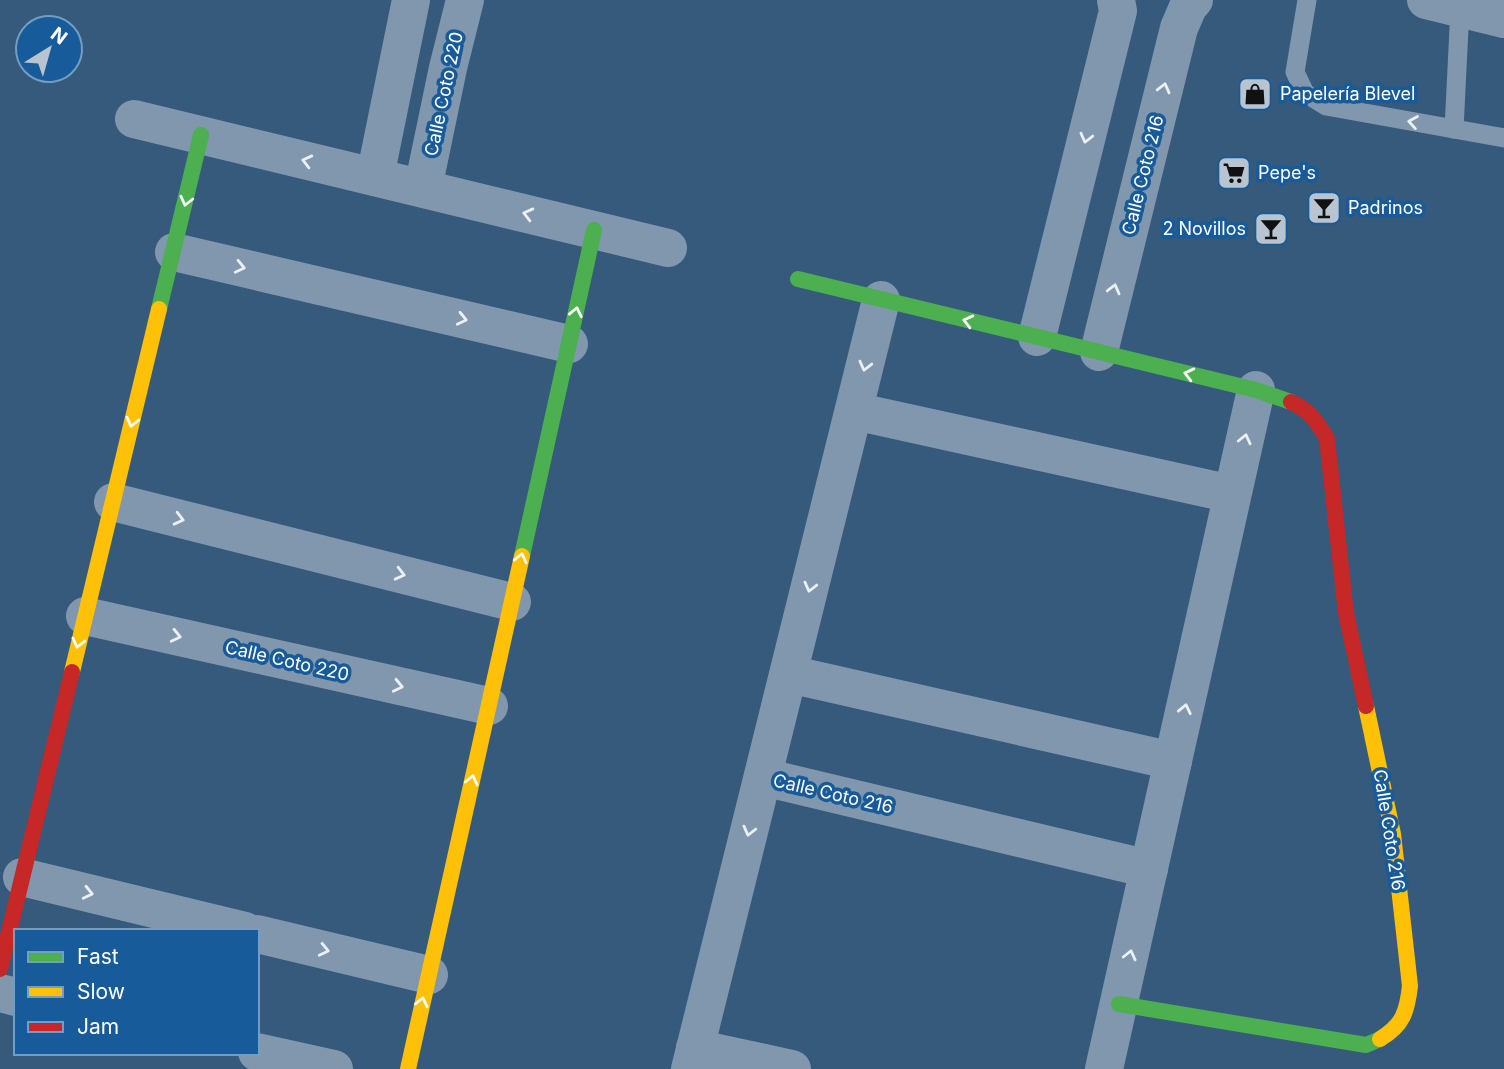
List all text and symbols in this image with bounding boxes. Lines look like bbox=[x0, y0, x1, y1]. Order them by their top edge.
north arrow bbox=[14, 14, 84, 84]
text: N bbox=[46, 22, 72, 49]
street label: Calle Coto 220 bbox=[420, 30, 467, 158]
shop icon: Papelería Blevel bbox=[1236, 75, 1274, 113]
one-way arrow bbox=[1156, 82, 1170, 94]
place label: Papelería Blevel bbox=[1280, 83, 1415, 104]
street label: Calle Coto 216 bbox=[1118, 113, 1168, 237]
one-way arrow bbox=[1407, 115, 1419, 130]
one-way arrow bbox=[1080, 132, 1094, 144]
one-way arrow bbox=[301, 154, 313, 169]
supermarket icon: Pepe's bbox=[1215, 154, 1253, 192]
place label: Pepe's bbox=[1258, 162, 1316, 183]
bar icon: Padrinos bbox=[1305, 189, 1343, 227]
one-way arrow bbox=[179, 195, 194, 207]
place label: Padrinos bbox=[1348, 197, 1423, 218]
one-way arrow bbox=[522, 208, 534, 222]
bar icon: 2 Novillos bbox=[1252, 210, 1290, 248]
place label: 2 Novillos bbox=[1162, 218, 1246, 239]
one-way arrow bbox=[234, 259, 246, 273]
one-way arrow bbox=[1106, 283, 1121, 295]
one-way arrow bbox=[568, 306, 582, 318]
one-way arrow bbox=[456, 311, 468, 325]
one-way arrow bbox=[962, 315, 974, 329]
one-way arrow bbox=[859, 360, 873, 372]
one-way arrow bbox=[1183, 368, 1195, 382]
one-way arrow bbox=[126, 416, 141, 428]
one-way arrow bbox=[1236, 433, 1251, 445]
one-way arrow bbox=[173, 511, 185, 525]
one-way arrow bbox=[513, 552, 528, 564]
one-way arrow bbox=[394, 566, 406, 580]
one-way arrow bbox=[804, 581, 818, 593]
one-way arrow bbox=[170, 628, 182, 642]
street label: Calle Coto 220 bbox=[223, 636, 351, 685]
one-way arrow bbox=[72, 637, 87, 649]
one-way arrow bbox=[392, 677, 404, 692]
one-way arrow bbox=[1177, 703, 1191, 715]
street label: Calle Coto 216 bbox=[1370, 768, 1409, 892]
street label: Calle Coto 216 bbox=[771, 770, 895, 818]
one-way arrow bbox=[464, 774, 478, 786]
one-way arrow bbox=[743, 825, 757, 837]
one-way arrow bbox=[82, 885, 94, 899]
legend bbox=[14, 929, 259, 1055]
one-way arrow bbox=[318, 942, 330, 956]
text: Fast bbox=[77, 944, 119, 969]
one-way arrow bbox=[1122, 949, 1136, 961]
text: Slow bbox=[77, 979, 125, 1004]
one-way arrow bbox=[414, 996, 429, 1008]
text: Jam bbox=[77, 1014, 119, 1039]

